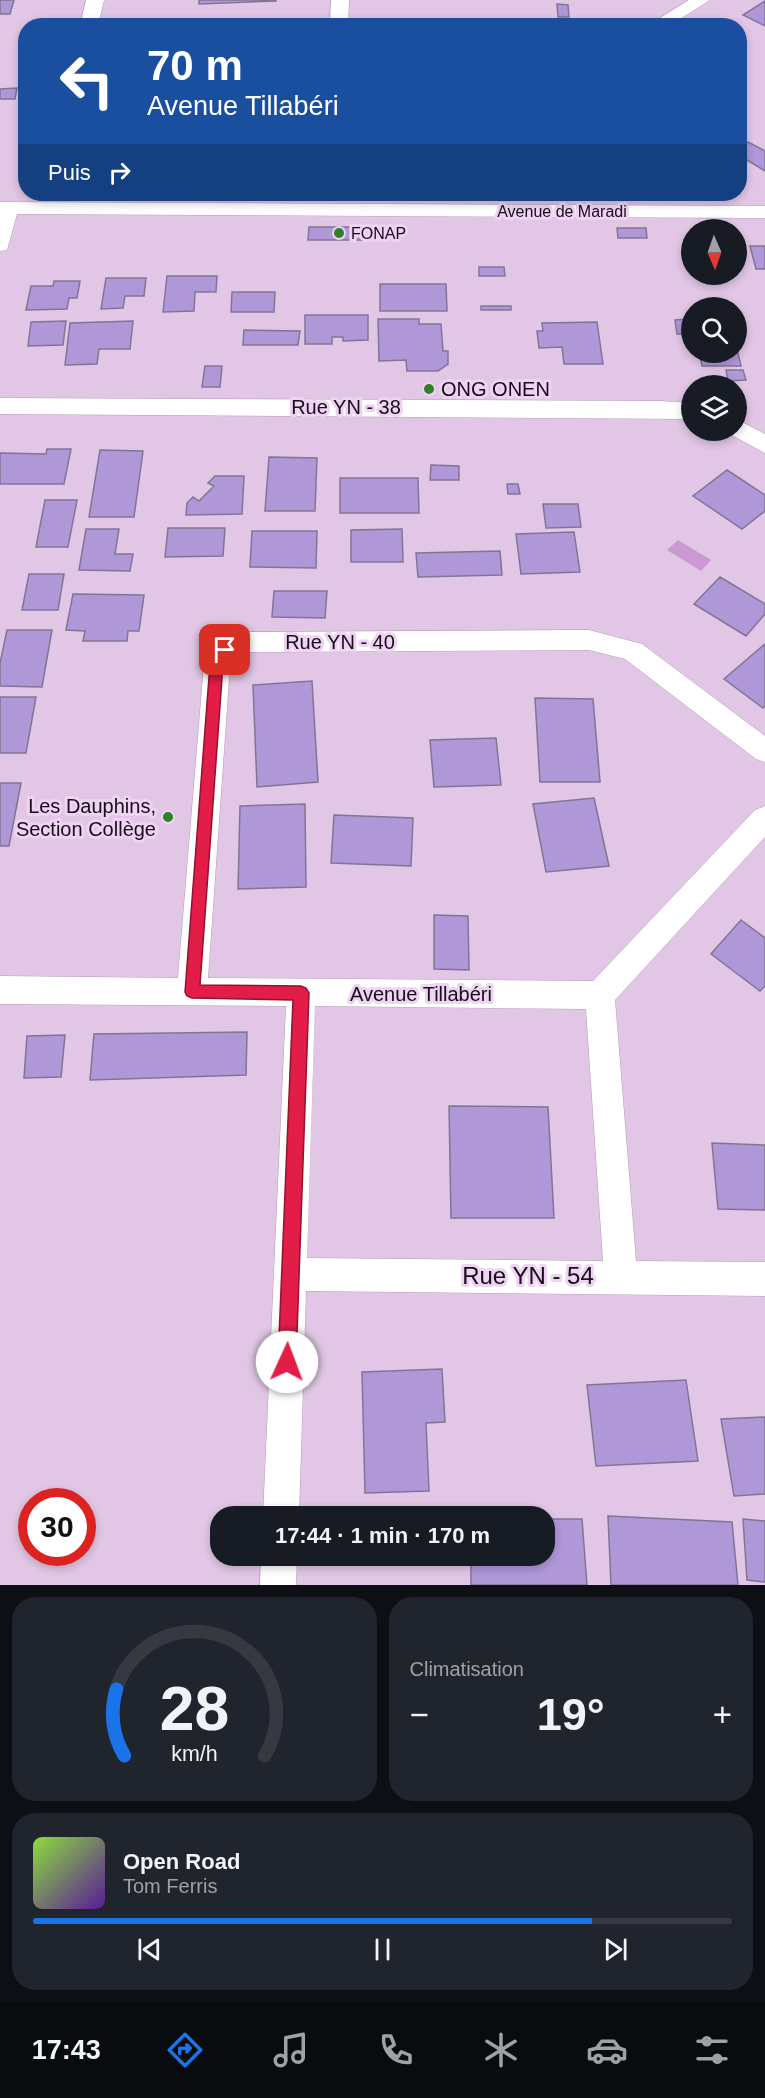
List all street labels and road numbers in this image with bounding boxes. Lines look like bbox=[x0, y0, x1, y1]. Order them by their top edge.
street label: Avenue de Maradi bbox=[497, 203, 627, 220]
street label: Rue YN - 38 bbox=[291, 396, 401, 418]
street label: Rue YN - 40 bbox=[285, 631, 395, 653]
street label: Avenue Tillabéri bbox=[350, 983, 492, 1005]
street label: Rue YN - 54 bbox=[462, 1262, 594, 1289]

